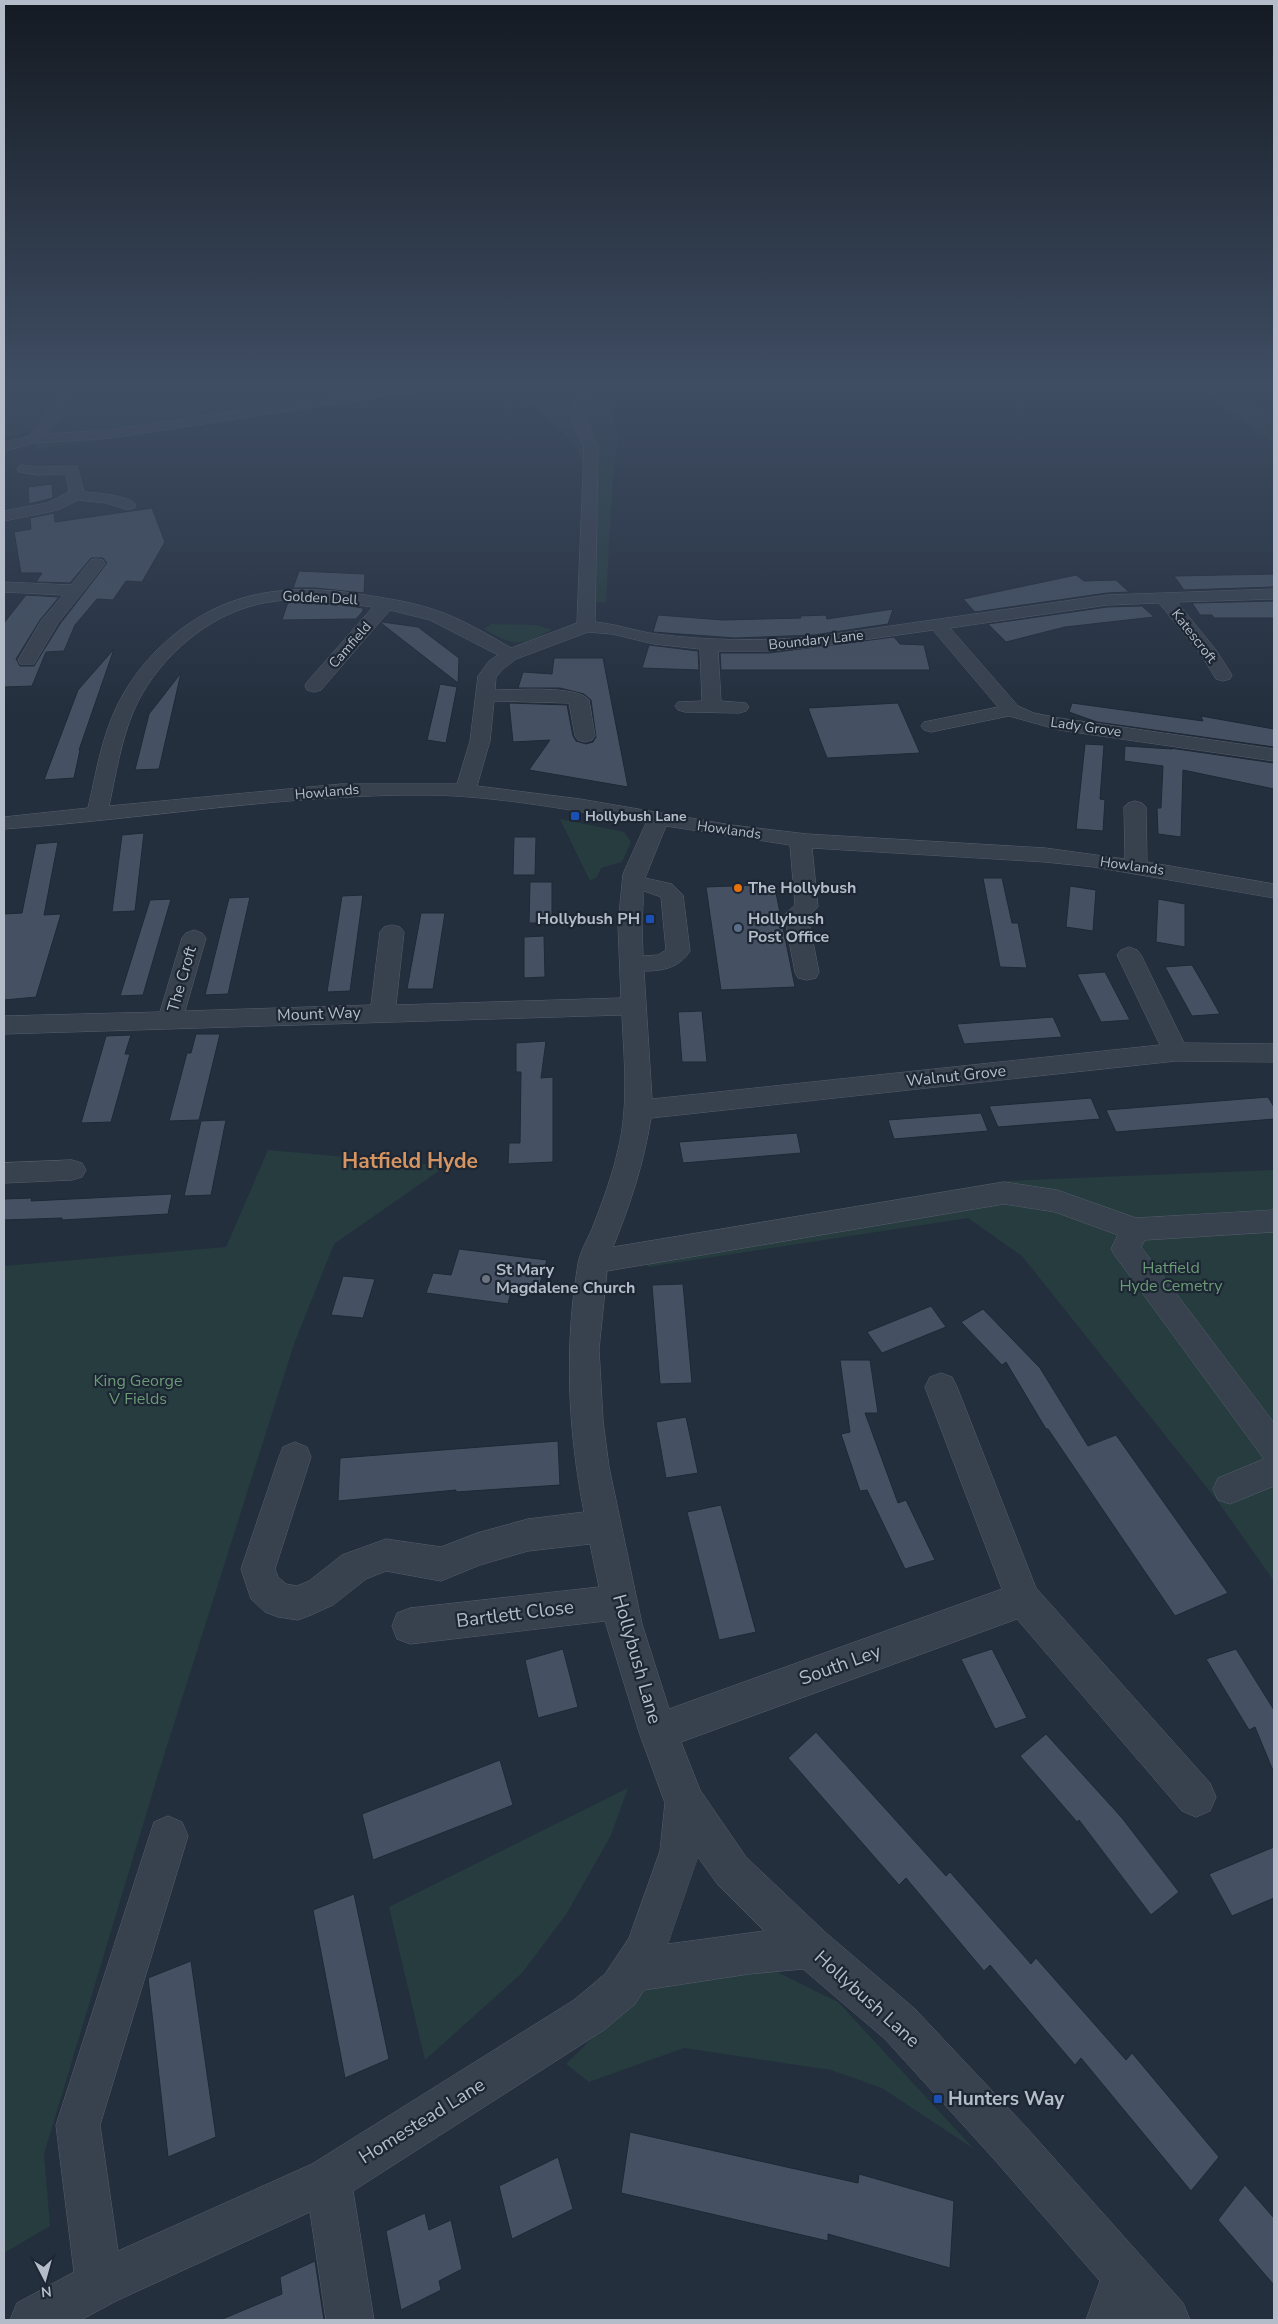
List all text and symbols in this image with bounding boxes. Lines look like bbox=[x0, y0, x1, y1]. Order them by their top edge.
street label: Golden Dell bbox=[282, 587, 359, 610]
street label: Katescroft bbox=[1167, 605, 1221, 667]
street label: Camfield bbox=[324, 618, 376, 672]
street label: Boundary Lane bbox=[768, 626, 864, 654]
street label: Lady Grove bbox=[1049, 713, 1123, 741]
street label: Howlands bbox=[294, 780, 360, 804]
place label: Hollybush Lane bbox=[585, 807, 687, 826]
marker: Hollybush Lane bbox=[569, 810, 581, 822]
street label: Howlands bbox=[696, 816, 763, 844]
street label: Howlands bbox=[1099, 852, 1166, 880]
place label: The Hollybush bbox=[748, 877, 856, 899]
marker: The Hollybush bbox=[732, 882, 744, 894]
place label: Hollybush PH bbox=[537, 908, 640, 930]
place label: Hollybush Post Office bbox=[748, 908, 830, 948]
marker: Hollybush PH bbox=[644, 913, 656, 925]
marker: Hollybush Post Office bbox=[732, 922, 744, 934]
street label: The Croft bbox=[162, 943, 202, 1014]
street label: Mount Way bbox=[277, 1002, 362, 1026]
street label: Walnut Grove bbox=[905, 1060, 1007, 1092]
district label: Hatfield Hyde bbox=[342, 1147, 478, 1175]
park label: Hatfield Hyde Cemetry bbox=[1119, 1257, 1223, 1297]
place label: St Mary Magdalene Church bbox=[496, 1259, 635, 1299]
marker: St Mary Magdalene Church bbox=[480, 1273, 492, 1285]
park label: King George V Fields bbox=[94, 1370, 182, 1410]
street label: Hollybush Lane bbox=[606, 1591, 668, 1727]
street label: Bartlett Close bbox=[455, 1594, 575, 1634]
street label: South Ley bbox=[796, 1638, 885, 1692]
street label: Hollybush Lane bbox=[809, 1945, 925, 2053]
street label: Homestead Lane bbox=[354, 2072, 490, 2170]
place label: Hunters Way bbox=[948, 2086, 1065, 2112]
marker: Hunters Way bbox=[932, 2093, 944, 2105]
north arrow bbox=[20, 2254, 70, 2304]
text: N bbox=[40, 2281, 53, 2301]

